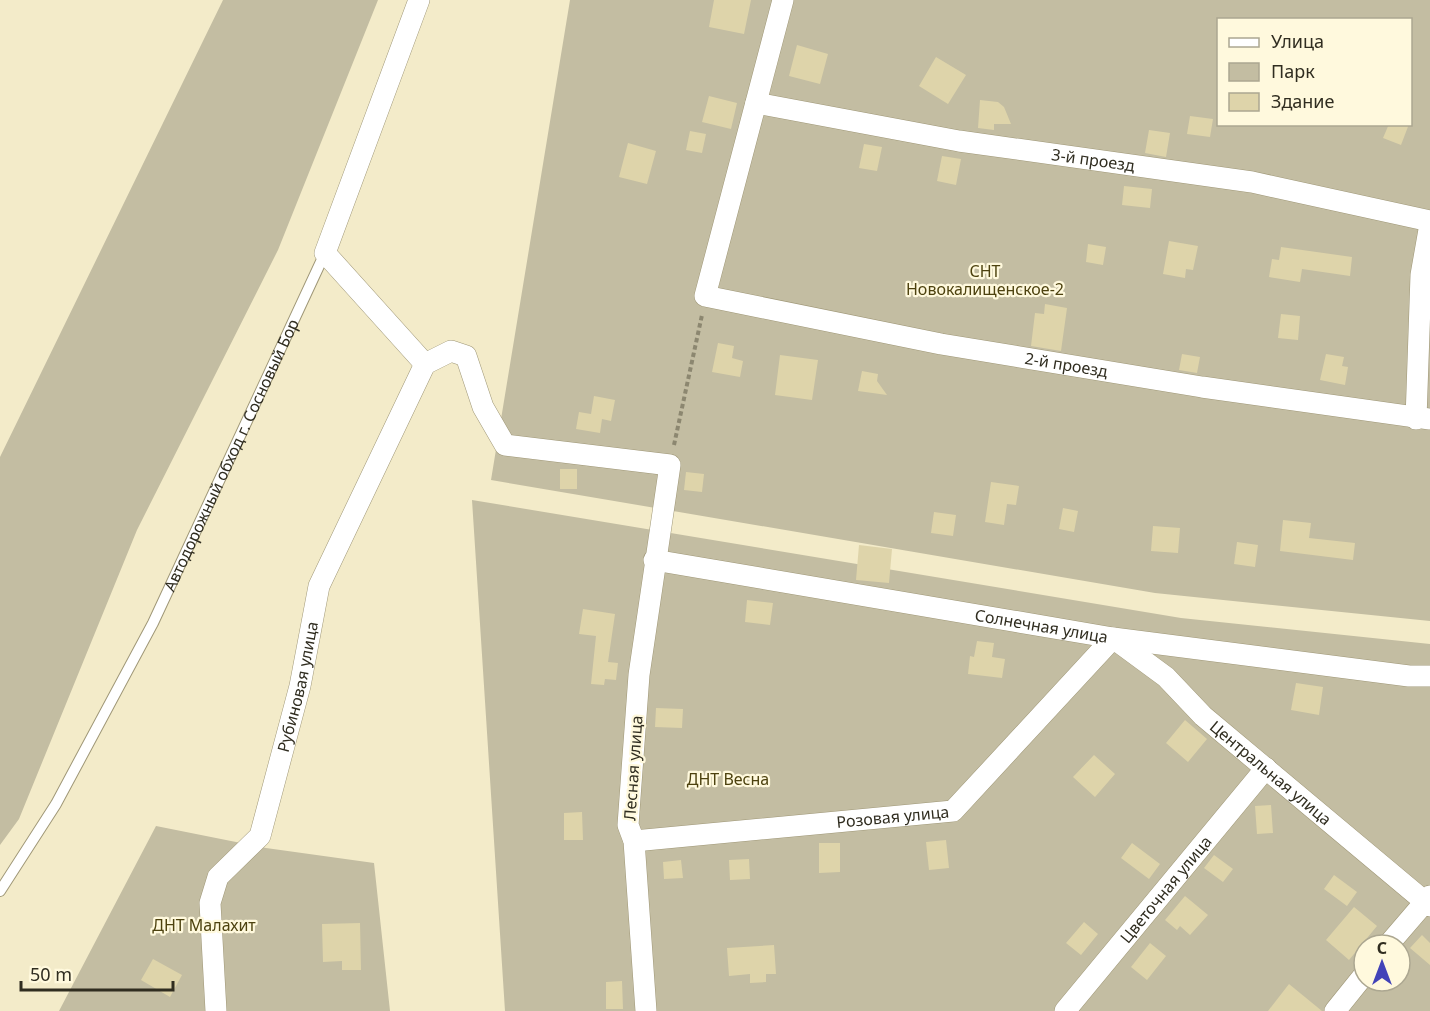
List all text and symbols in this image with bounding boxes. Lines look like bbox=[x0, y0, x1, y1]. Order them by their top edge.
legend bbox=[1217, 18, 1412, 126]
text: Улица bbox=[1271, 29, 1324, 53]
text: Парк bbox=[1271, 59, 1315, 83]
text: Здание bbox=[1271, 89, 1335, 113]
street label: 3-й проезд bbox=[1050, 143, 1136, 177]
park label: СНТ Новокалищенское-2 bbox=[906, 260, 1064, 300]
street label: Автодорожный обход г. Сосновый Бор bbox=[158, 315, 304, 595]
street label: 2-й проезд bbox=[1023, 347, 1110, 382]
street label: Солнечная улица bbox=[973, 604, 1110, 648]
street label: Рубиновая улица bbox=[272, 620, 323, 755]
street label: Лесная улица bbox=[618, 715, 648, 821]
street label: Центральная улица bbox=[1205, 715, 1336, 830]
park label: ДНТ Весна bbox=[687, 768, 769, 790]
street label: Розовая улица bbox=[836, 800, 950, 833]
street label: Цветочная улица bbox=[1115, 831, 1217, 948]
park label: ДНТ Малахит bbox=[152, 914, 256, 936]
north arrow bbox=[1352, 933, 1412, 993]
text: С bbox=[1377, 937, 1387, 959]
scale bar bbox=[21, 954, 172, 992]
text: 50 m bbox=[30, 962, 72, 986]

